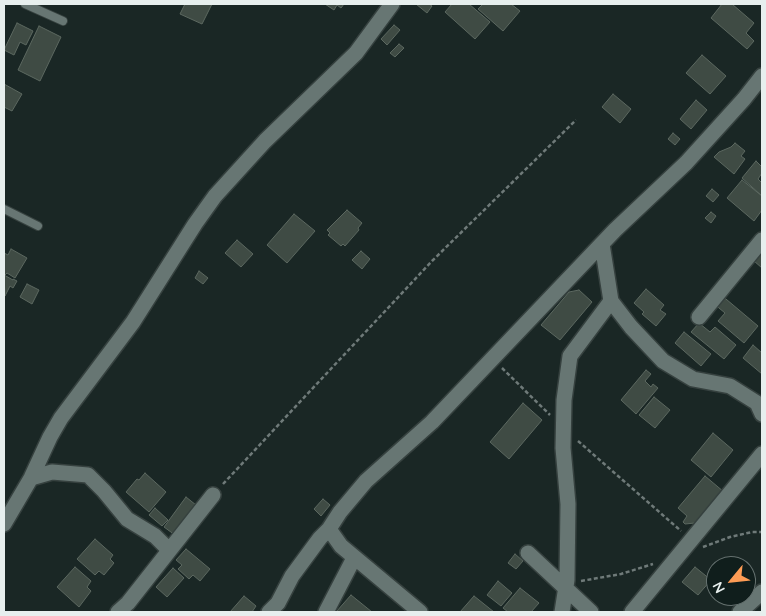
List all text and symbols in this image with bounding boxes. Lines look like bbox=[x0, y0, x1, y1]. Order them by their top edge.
north arrow bbox=[706, 556, 756, 606]
text: N bbox=[708, 579, 729, 596]

